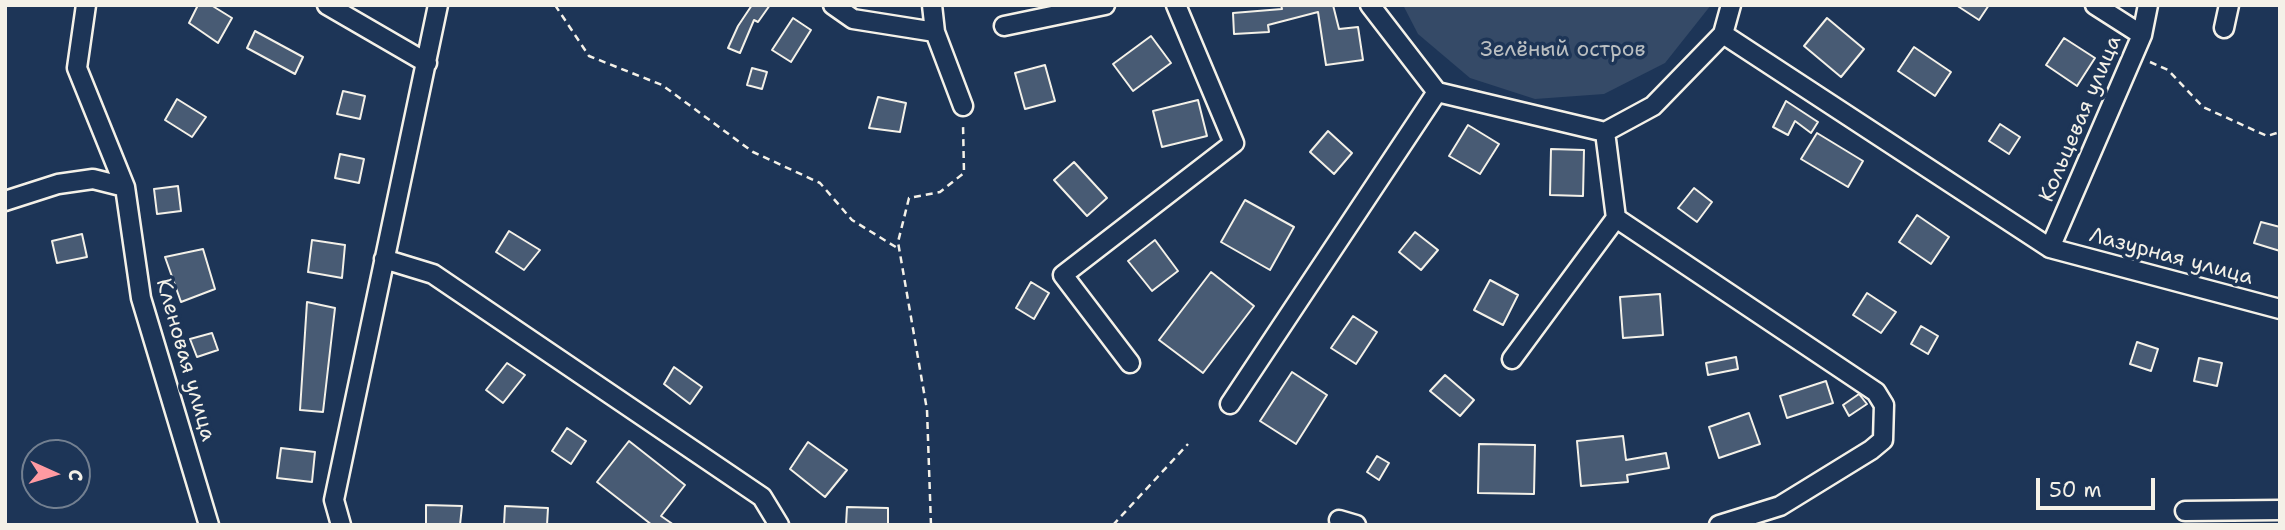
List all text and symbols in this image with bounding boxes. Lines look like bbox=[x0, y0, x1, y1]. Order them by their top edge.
street label: Кольцевая улица bbox=[2035, 32, 2127, 206]
park label: Зелёный остров bbox=[1480, 38, 1646, 64]
street label: Лазурная улица bbox=[2086, 223, 2256, 291]
street label: Кленовая улица bbox=[150, 276, 220, 444]
north arrow bbox=[21, 439, 91, 509]
scale bar bbox=[2040, 463, 2159, 507]
text: С bbox=[63, 469, 88, 482]
text: 50 m bbox=[2049, 476, 2102, 504]

